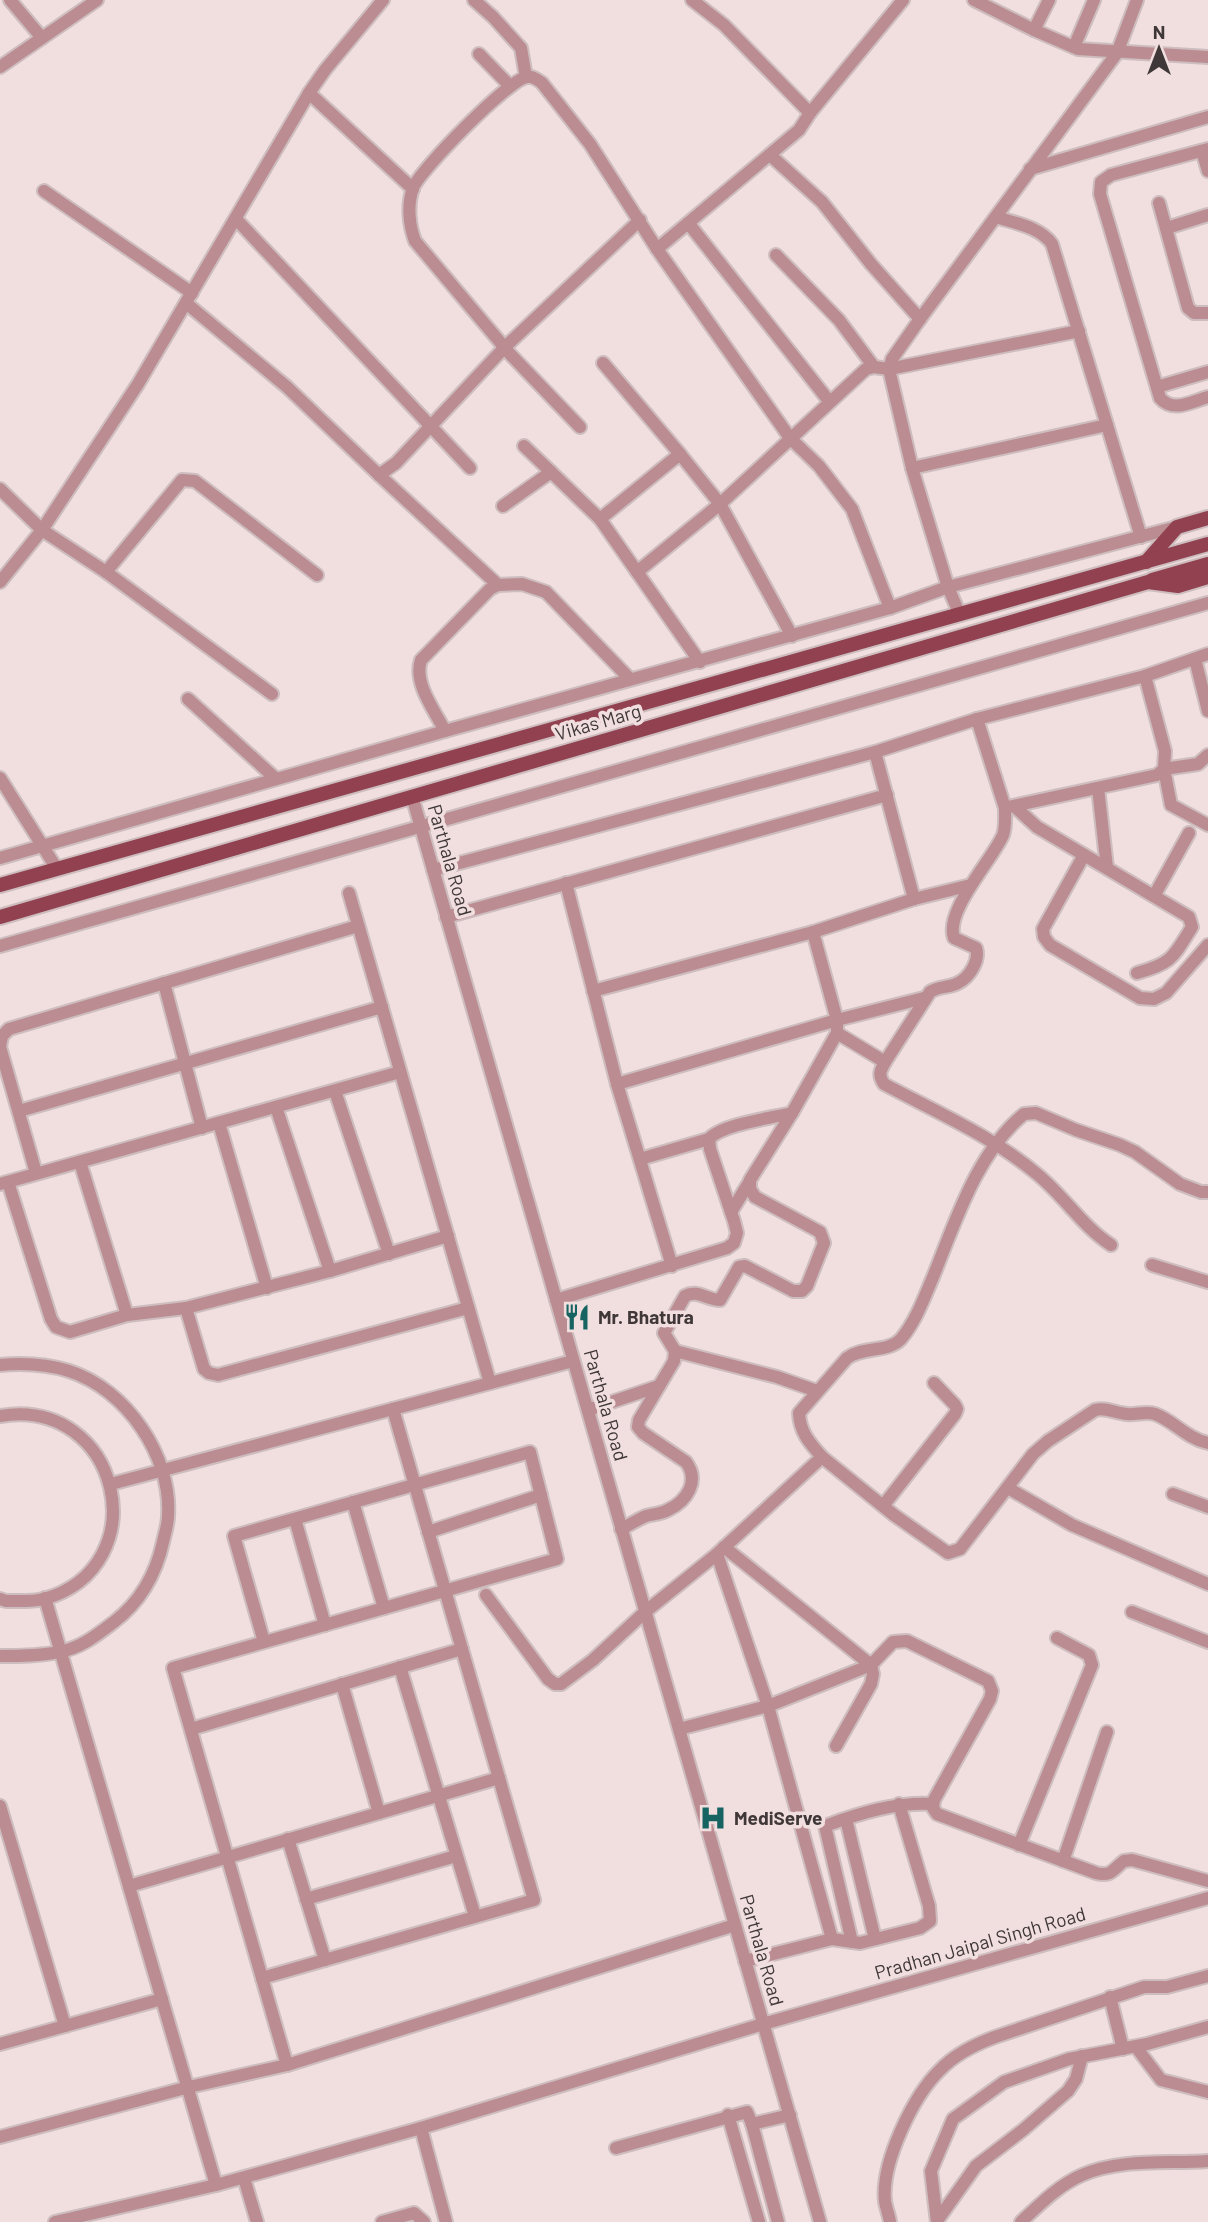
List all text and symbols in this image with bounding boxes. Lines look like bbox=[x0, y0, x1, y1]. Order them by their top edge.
north arrow bbox=[1124, 14, 1194, 84]
text: N bbox=[1153, 20, 1165, 43]
street label: Vikas Marg bbox=[552, 698, 643, 745]
street label: Parthala Road bbox=[424, 801, 477, 918]
restaurant icon: Mr. Bhatura bbox=[562, 1302, 592, 1332]
place label: Mr. Bhatura bbox=[598, 1305, 694, 1328]
street label: Parthala Road bbox=[580, 1346, 633, 1463]
hospital icon: MediServe bbox=[698, 1803, 728, 1833]
place label: MediServe bbox=[734, 1806, 822, 1829]
street label: Parthala Road bbox=[736, 1891, 789, 2008]
street label: Pradhan Jaipal Singh Road bbox=[872, 1901, 1088, 1984]

